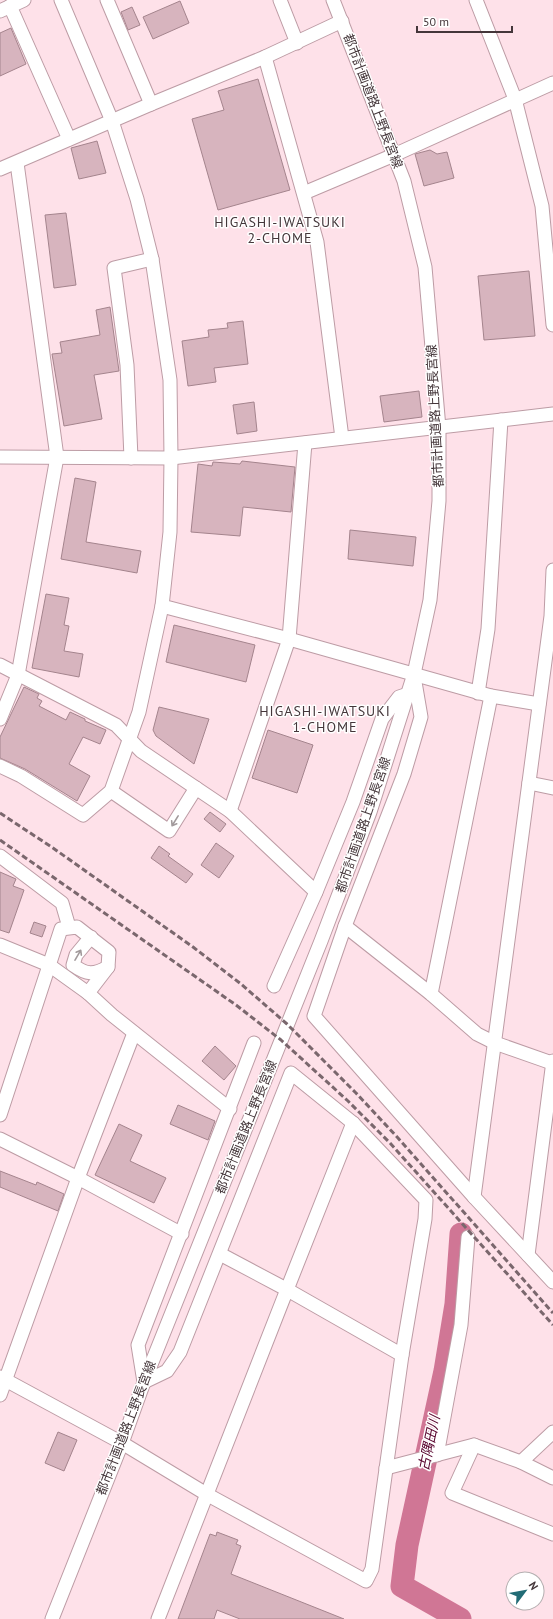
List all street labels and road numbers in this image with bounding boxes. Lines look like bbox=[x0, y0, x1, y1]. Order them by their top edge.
street label: 都市計画道路上野長宮線 bbox=[339, 31, 407, 171]
street label: 都市計画道路上野長宮線 bbox=[423, 344, 447, 488]
street label: 都市計画道路上野長宮線 bbox=[332, 755, 394, 895]
street label: 都市計画道路上野長宮線 bbox=[211, 1058, 281, 1196]
street label: 都市計画道路上野長宮線 bbox=[92, 1358, 160, 1498]

